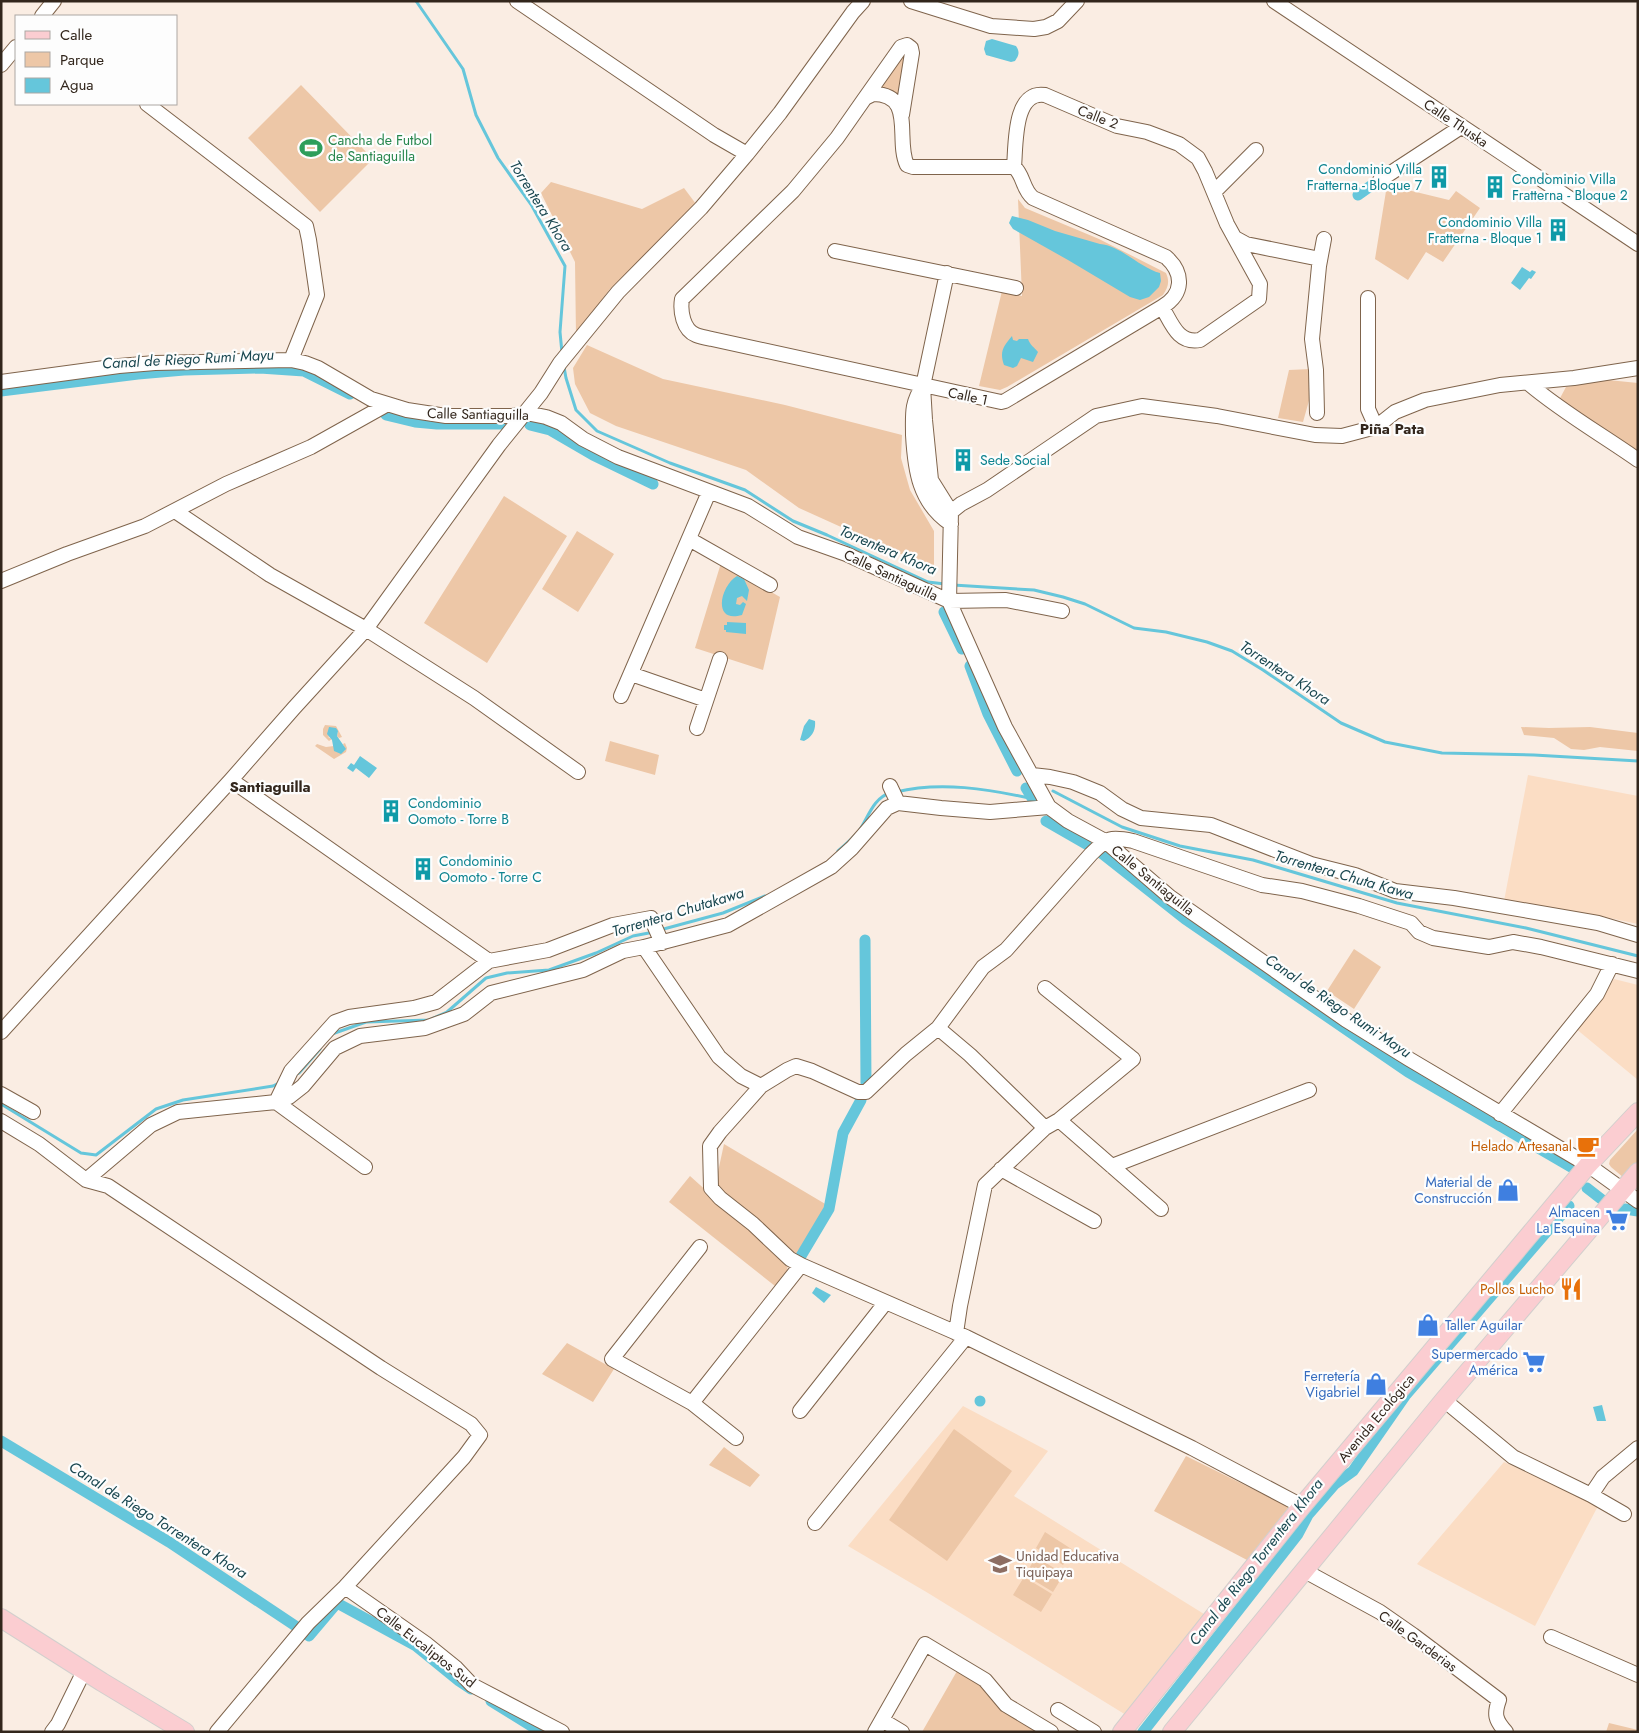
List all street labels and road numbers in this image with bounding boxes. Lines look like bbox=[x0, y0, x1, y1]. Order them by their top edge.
street label: Calle Thuska bbox=[1420, 94, 1492, 152]
street label: Calle 2 bbox=[1075, 100, 1121, 134]
street label: Calle 1 bbox=[946, 382, 990, 410]
street label: Calle Santiaguilla bbox=[427, 403, 529, 425]
street label: Calle Santiaguilla bbox=[841, 544, 941, 606]
street label: Calle Santiaguilla bbox=[1107, 840, 1199, 920]
street label: Avenida Ecológica bbox=[1333, 1370, 1419, 1466]
street label: Calle Eucaliptos Sud bbox=[372, 1602, 480, 1692]
street label: Calle Garderias bbox=[1375, 1606, 1462, 1677]

